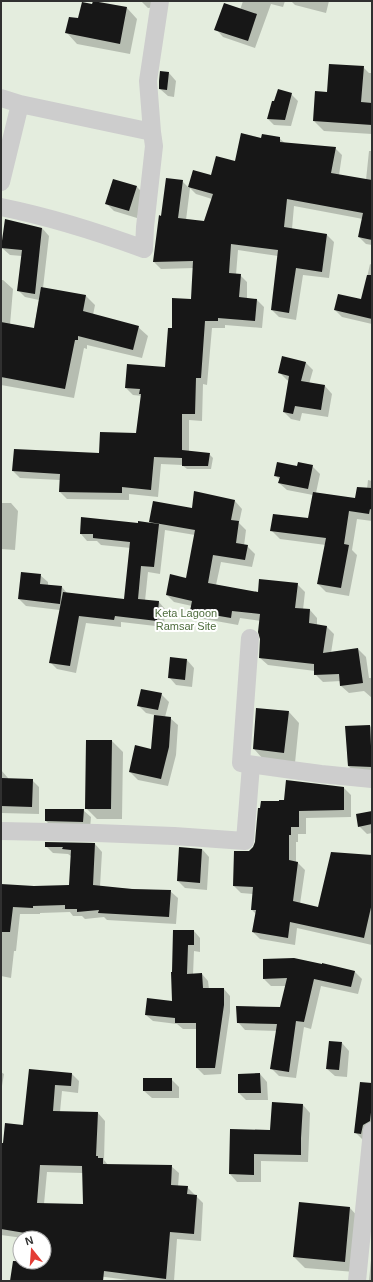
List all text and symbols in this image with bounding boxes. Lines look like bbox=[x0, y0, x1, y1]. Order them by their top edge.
park label: Keta Lagoon Ramsar Site bbox=[155, 607, 217, 632]
north arrow bbox=[12, 1230, 52, 1270]
text: N bbox=[24, 1234, 35, 1247]

